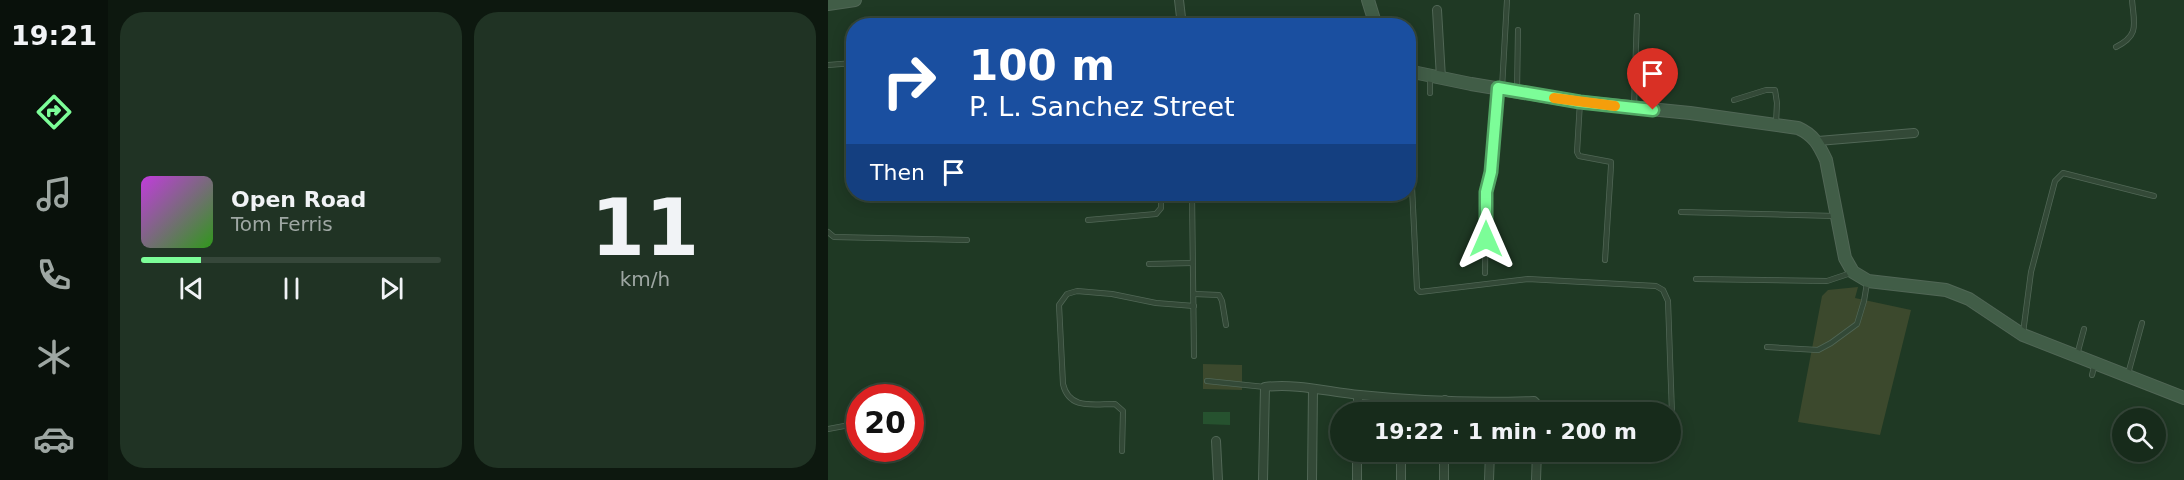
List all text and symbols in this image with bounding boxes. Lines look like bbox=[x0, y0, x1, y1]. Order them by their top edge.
text: 19:21 bbox=[11, 20, 97, 51]
text: 100 m bbox=[969, 41, 1115, 90]
icon: right bbox=[870, 42, 948, 120]
pin bbox=[1627, 48, 1678, 110]
icon: arrive bbox=[1636, 57, 1669, 90]
icon: directions bbox=[33, 91, 75, 133]
text: P. L. Sanchez Street bbox=[969, 91, 1235, 122]
icon: arrive bbox=[937, 156, 970, 189]
text: Then bbox=[870, 160, 925, 185]
icon: music bbox=[33, 173, 75, 215]
text: 11 bbox=[591, 183, 699, 273]
text: Open Road bbox=[231, 187, 366, 212]
position arrow bbox=[1454, 207, 1518, 271]
text: Tom Ferris bbox=[231, 212, 333, 236]
icon: phone bbox=[33, 254, 75, 296]
text: km/h bbox=[620, 267, 670, 291]
icon: previous bbox=[175, 272, 208, 305]
icon: pause bbox=[275, 272, 308, 305]
icon: next bbox=[375, 272, 408, 305]
icon: climate bbox=[33, 336, 75, 378]
speed limit sign: 20 bbox=[846, 384, 924, 462]
map controls bbox=[2112, 408, 2166, 462]
button: search bbox=[2112, 408, 2166, 462]
icon: car bbox=[33, 418, 75, 460]
text: 19:22 · 1 min · 200 m bbox=[1374, 419, 1637, 444]

